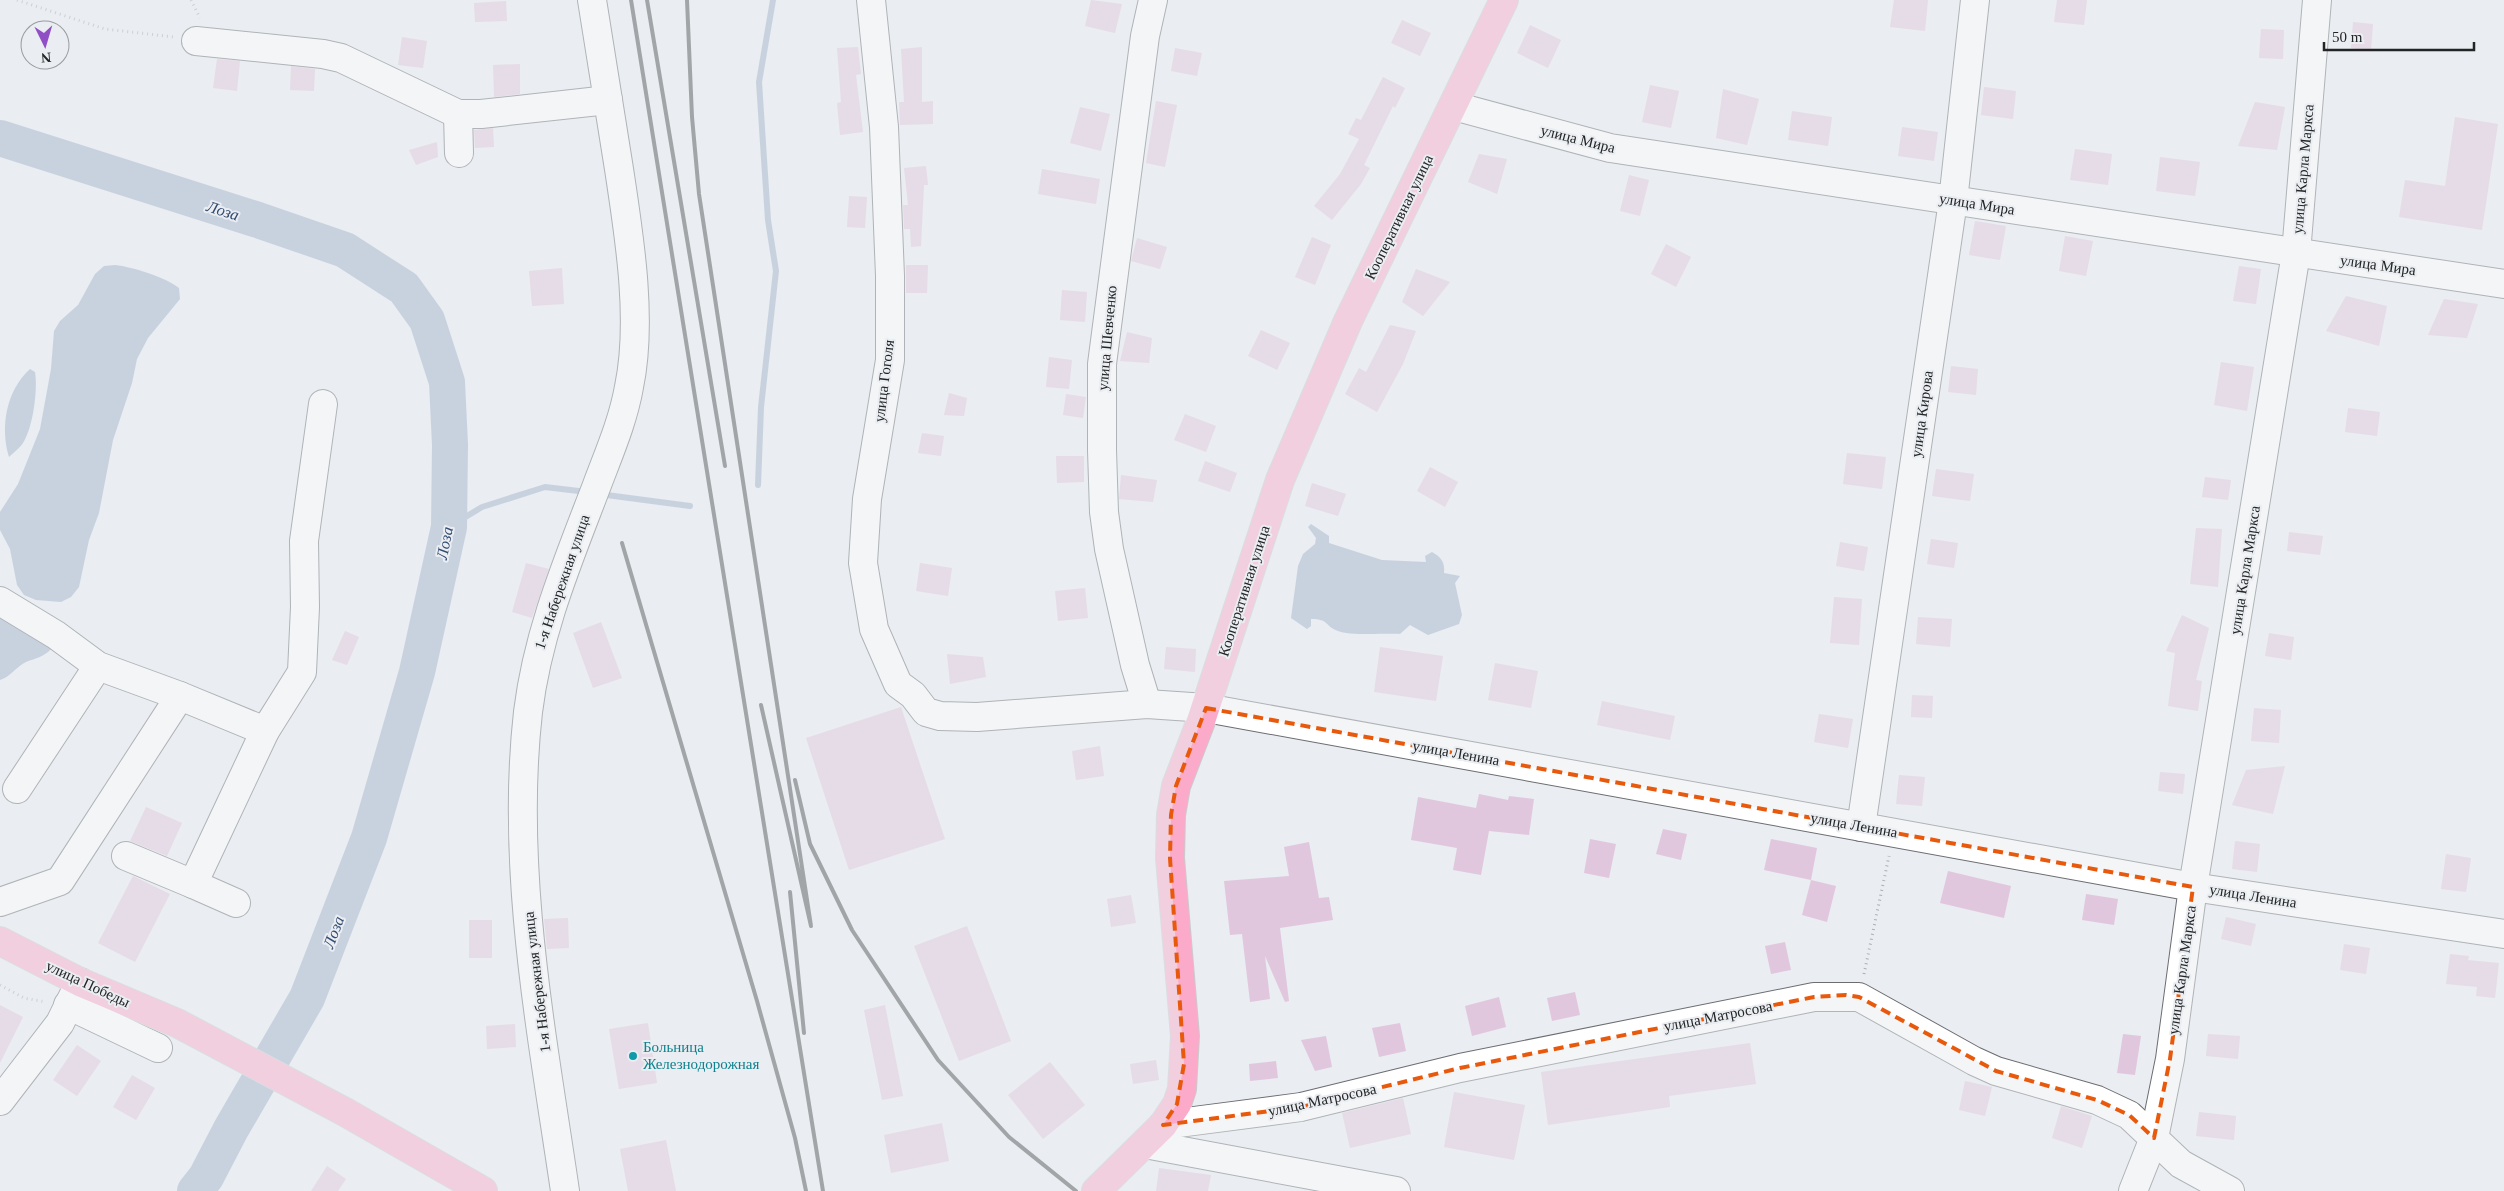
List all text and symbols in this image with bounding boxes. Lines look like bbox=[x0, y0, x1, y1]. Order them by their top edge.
north arrow bbox=[20, 20, 70, 70]
scale bar bbox=[2324, 20, 2474, 52]
text: 50 m bbox=[2332, 29, 2363, 45]
text: N bbox=[40, 50, 52, 65]
street label: улица Карла Маркса bbox=[2289, 103, 2317, 235]
street label: улица Мира bbox=[1539, 122, 1617, 156]
street label: Кооперативная улица bbox=[1362, 152, 1436, 282]
street label: улица Мира bbox=[1938, 190, 2016, 218]
water label: Лоза bbox=[204, 197, 241, 224]
street label: улица Мира bbox=[2339, 252, 2417, 278]
street label: улица Шевченко bbox=[1094, 285, 1120, 391]
street label: улица Гоголя bbox=[871, 339, 897, 423]
street label: улица Кирова bbox=[1908, 369, 1936, 458]
street label: улица Карла Маркса bbox=[2227, 504, 2263, 636]
street label: 1-я Набережная улица bbox=[531, 512, 593, 652]
street label: Кооперативная улица bbox=[1215, 523, 1273, 659]
water label: Лоза bbox=[433, 525, 456, 562]
street label: улица Ленина bbox=[1411, 737, 1501, 769]
street label: улица Ленина bbox=[1809, 809, 1899, 841]
street label: улица Ленина bbox=[2208, 881, 2298, 911]
street label: улица Карла Маркса bbox=[2165, 904, 2199, 1036]
street label: 1-я Набережная улица bbox=[520, 910, 554, 1053]
water label: Лоза bbox=[319, 914, 347, 952]
street label: улица Победы bbox=[44, 958, 132, 1010]
street label: улица Матросова bbox=[1662, 998, 1774, 1034]
place label: Больница Железнодорожная bbox=[643, 1039, 759, 1072]
marker: Больница Железнодорожная bbox=[627, 1050, 639, 1062]
street label: улица Матросова bbox=[1266, 1081, 1378, 1119]

